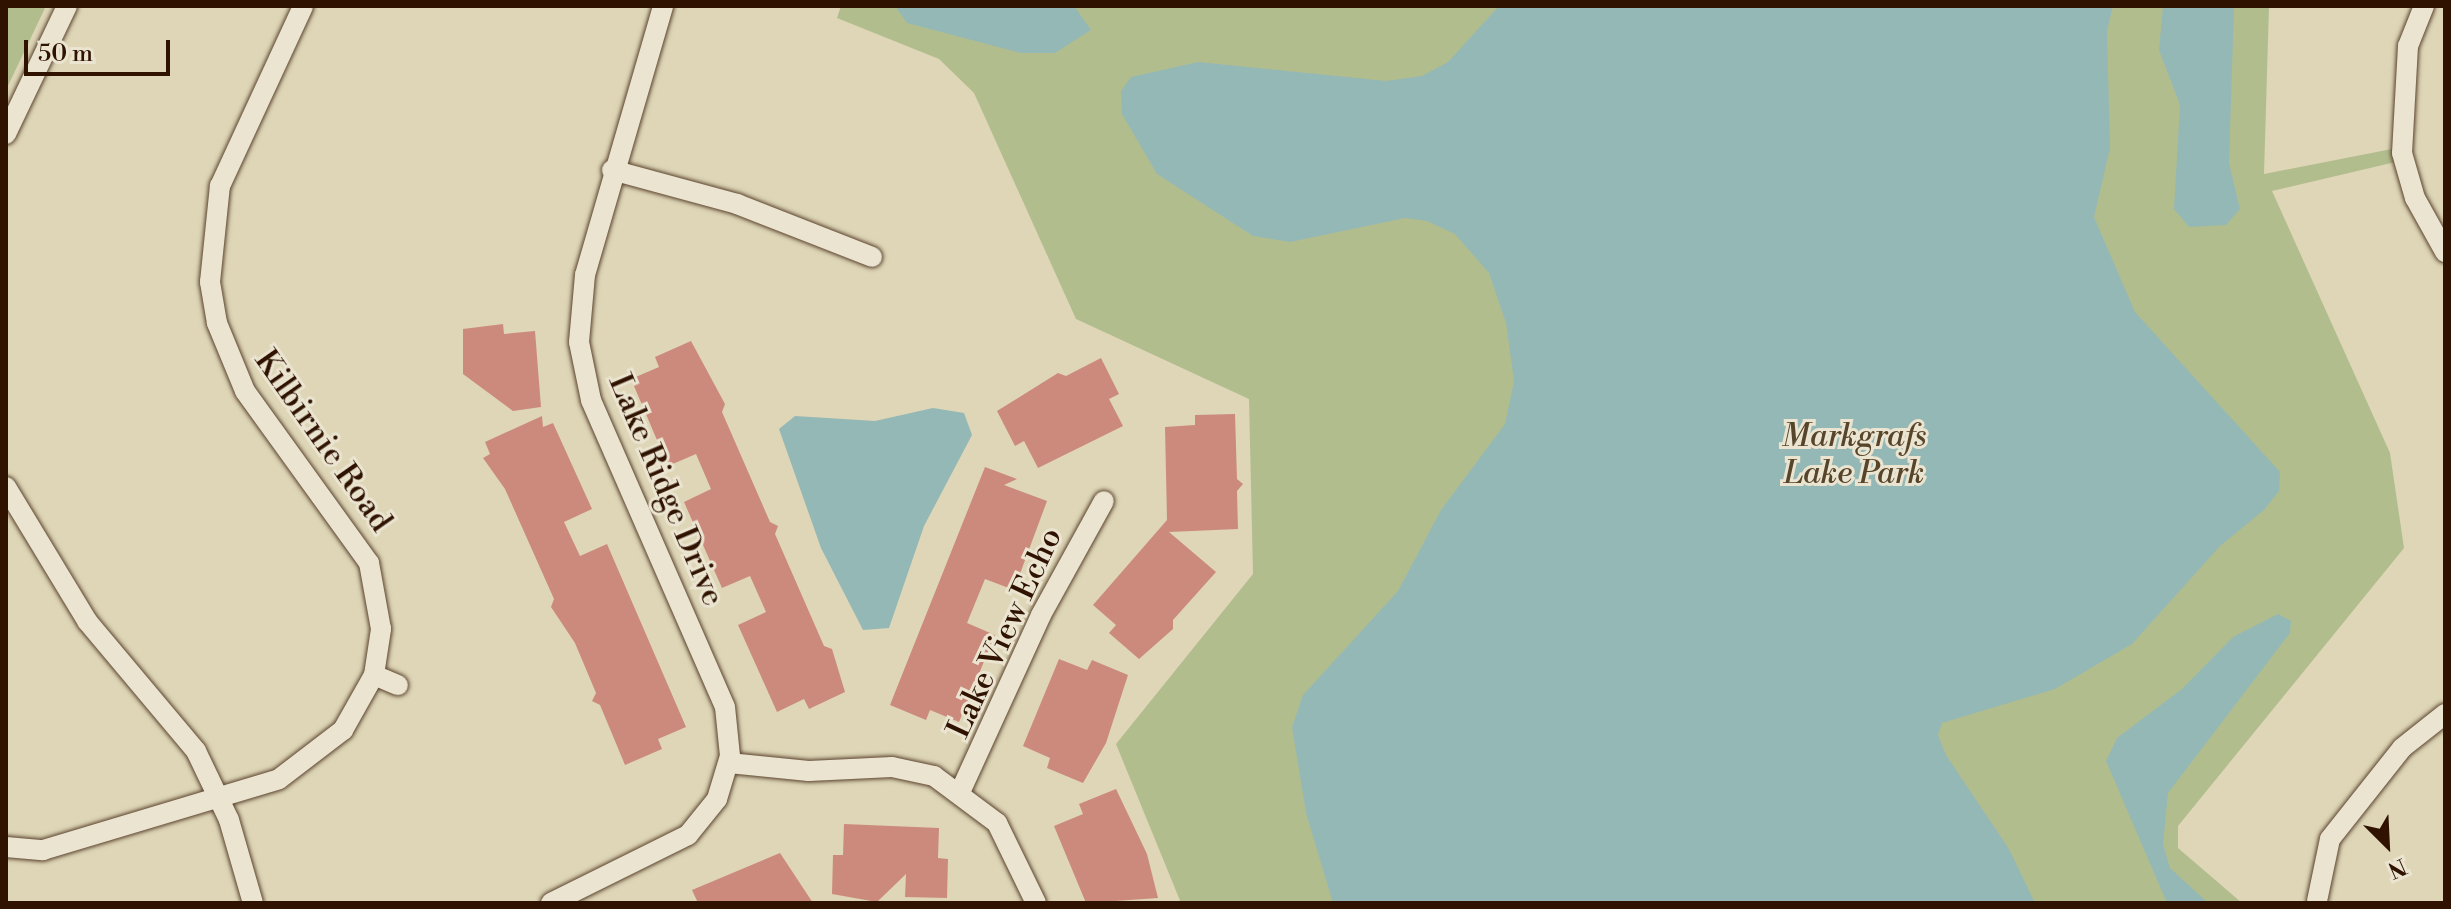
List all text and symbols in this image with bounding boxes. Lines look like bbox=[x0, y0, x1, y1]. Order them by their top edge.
scale bar bbox=[28, 24, 174, 74]
text: 50 m bbox=[38, 39, 93, 69]
street label: Kilbirnie Road bbox=[246, 343, 400, 539]
street label: Lake Ridge Drive bbox=[600, 368, 732, 612]
park label: Markgrafs Lake Park bbox=[1782, 418, 1926, 493]
street label: Lake View Echo bbox=[939, 522, 1071, 744]
north arrow bbox=[2347, 805, 2427, 885]
text: N bbox=[2384, 852, 2410, 883]

